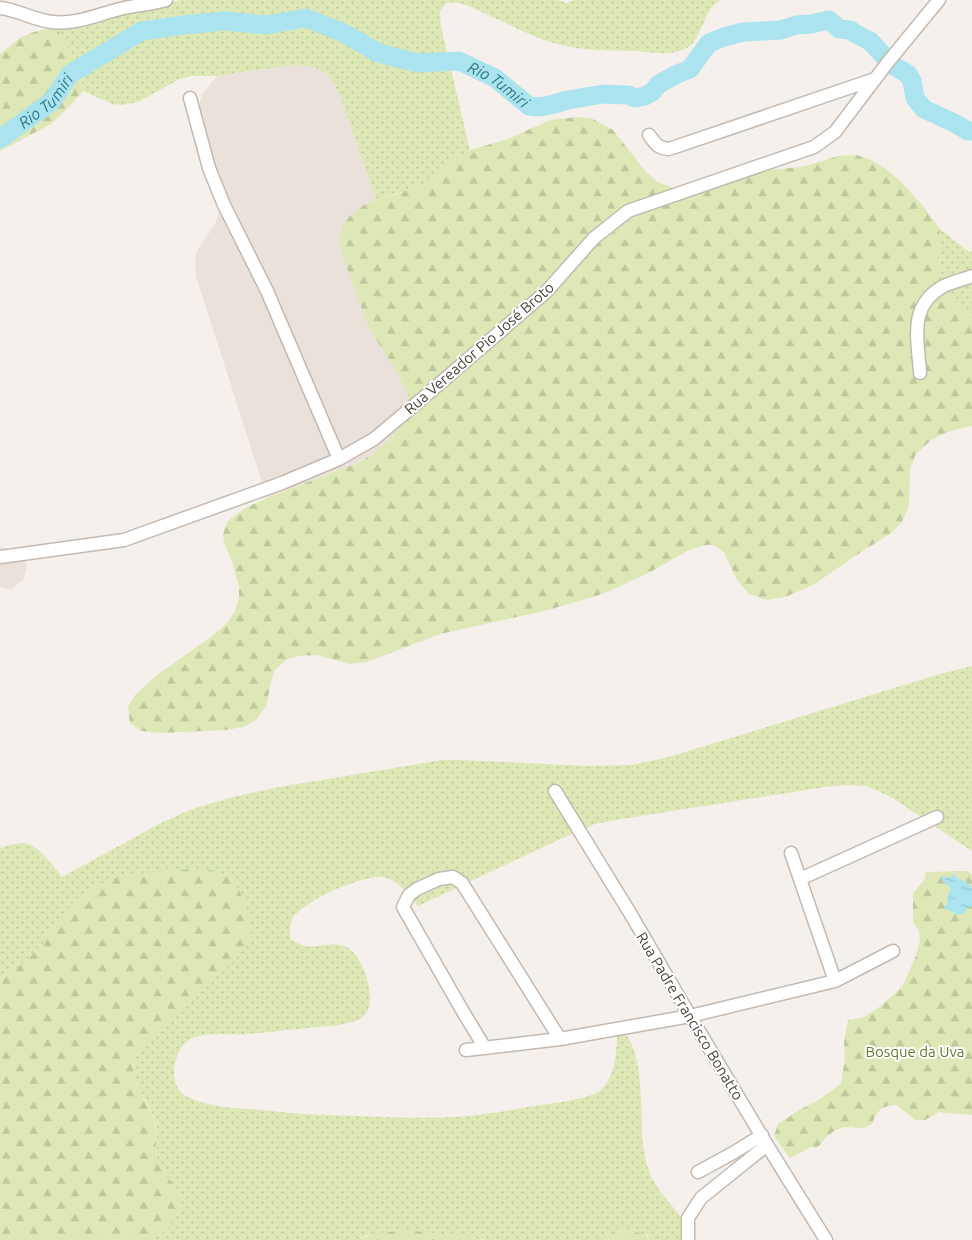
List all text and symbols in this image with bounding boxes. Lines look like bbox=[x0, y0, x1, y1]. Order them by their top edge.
water label: Rio Tumiri bbox=[465, 58, 534, 112]
water label: Rio Tumiri bbox=[15, 70, 77, 132]
street label: Rua Vereador Pio José Broto bbox=[401, 278, 557, 418]
street label: Rua Padre Francisco Bonatto bbox=[633, 929, 747, 1103]
park label: Bosque da Uva bbox=[865, 1043, 965, 1060]

